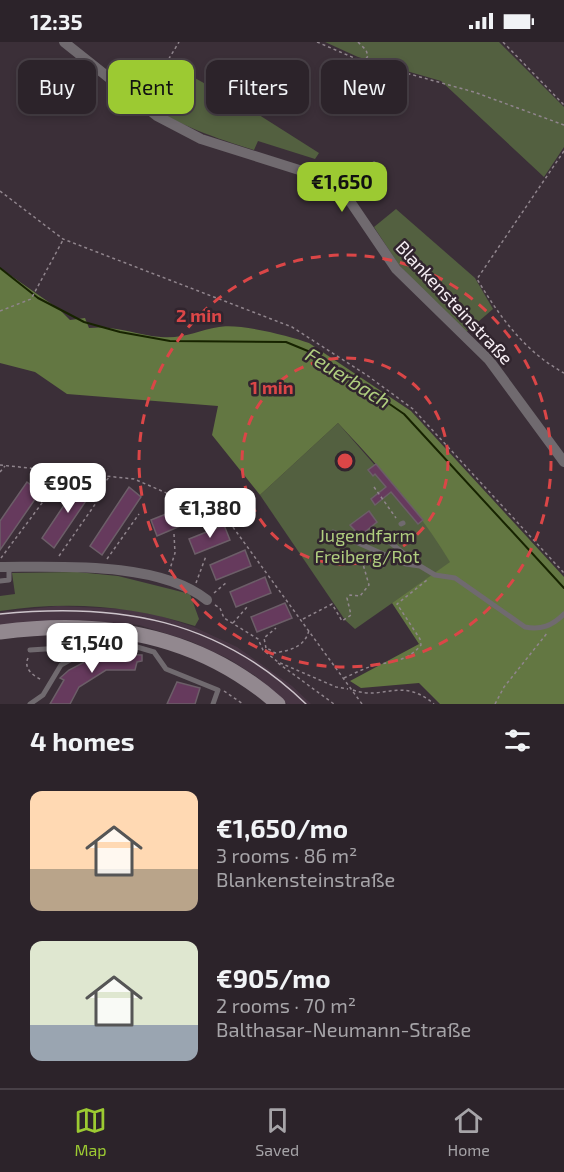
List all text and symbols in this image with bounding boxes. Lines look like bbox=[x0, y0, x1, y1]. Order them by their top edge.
text: 12:35 bbox=[30, 8, 83, 34]
chip: Buy bbox=[18, 60, 96, 114]
chip: Rent bbox=[108, 60, 194, 114]
chip: Filters bbox=[206, 60, 309, 114]
chip: New bbox=[321, 60, 407, 114]
pin: €1,650 bbox=[293, 162, 391, 213]
text: €1,650 bbox=[311, 169, 373, 193]
street label: Blankensteinstraße bbox=[392, 236, 518, 369]
text: 2 min bbox=[176, 304, 222, 326]
water label: Feuerbach bbox=[302, 342, 395, 413]
text: 1 min bbox=[250, 376, 294, 398]
centre of rings bbox=[335, 451, 355, 471]
pin: €905 bbox=[32, 463, 104, 514]
text: €905 bbox=[44, 470, 92, 494]
pin: €1,380 bbox=[161, 488, 259, 539]
text: €1,380 bbox=[179, 495, 241, 519]
park label: Jugendfarm Freiberg/Rot bbox=[314, 524, 420, 567]
pin: €1,540 bbox=[43, 623, 141, 674]
text: €1,540 bbox=[61, 630, 123, 654]
icon: filters bbox=[501, 724, 534, 757]
text: 4 homes bbox=[30, 725, 135, 756]
text: €1,650/mo bbox=[216, 812, 348, 843]
icon: home bbox=[78, 815, 150, 887]
text: 3 rooms · 86 m² bbox=[216, 843, 357, 867]
text: Blankensteinstraße bbox=[216, 867, 395, 891]
text: €905/mo bbox=[216, 962, 331, 993]
icon: home bbox=[78, 965, 150, 1037]
text: 2 rooms · 70 m² bbox=[216, 993, 356, 1017]
text: Balthasar-Neumann-Straße bbox=[216, 1017, 471, 1041]
tab: Map bbox=[74, 1104, 107, 1159]
tab: Saved bbox=[255, 1104, 299, 1159]
tab: Home bbox=[447, 1104, 490, 1159]

